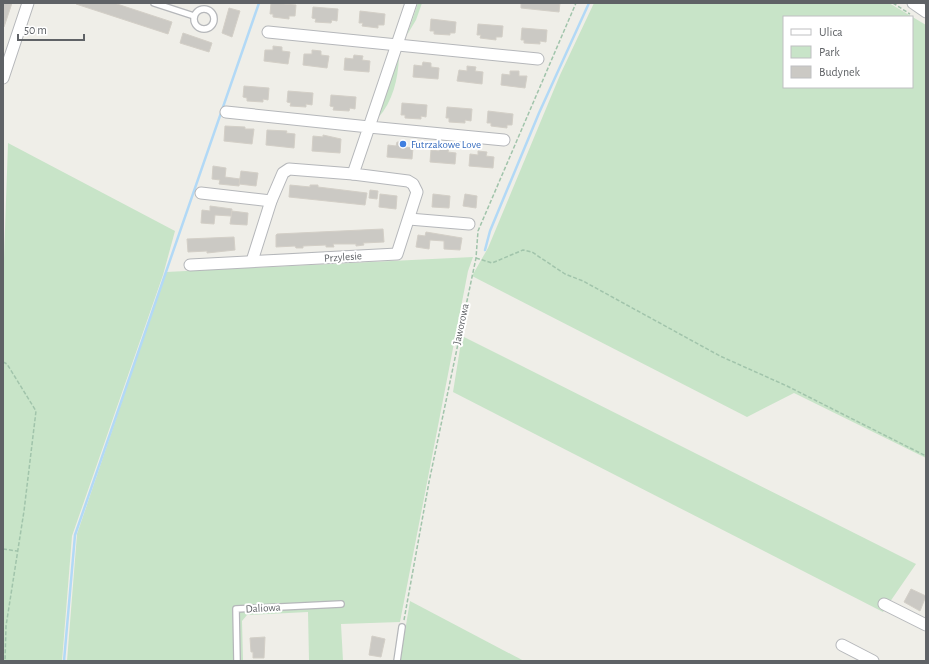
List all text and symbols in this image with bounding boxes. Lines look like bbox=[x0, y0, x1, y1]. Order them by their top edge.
scale bar bbox=[18, 16, 84, 42]
legend bbox=[783, 16, 913, 88]
text: 50 m bbox=[24, 24, 47, 36]
text: Ulica bbox=[819, 26, 843, 38]
text: Park bbox=[819, 46, 840, 58]
text: Budynek bbox=[819, 66, 861, 79]
marker: Futrzakowe Love bbox=[398, 139, 408, 149]
place label: Futrzakowe Love bbox=[411, 139, 481, 150]
street label: Przylesie bbox=[324, 250, 362, 264]
street label: Jaworowa bbox=[451, 302, 471, 346]
street label: Daliowa bbox=[245, 602, 281, 614]

